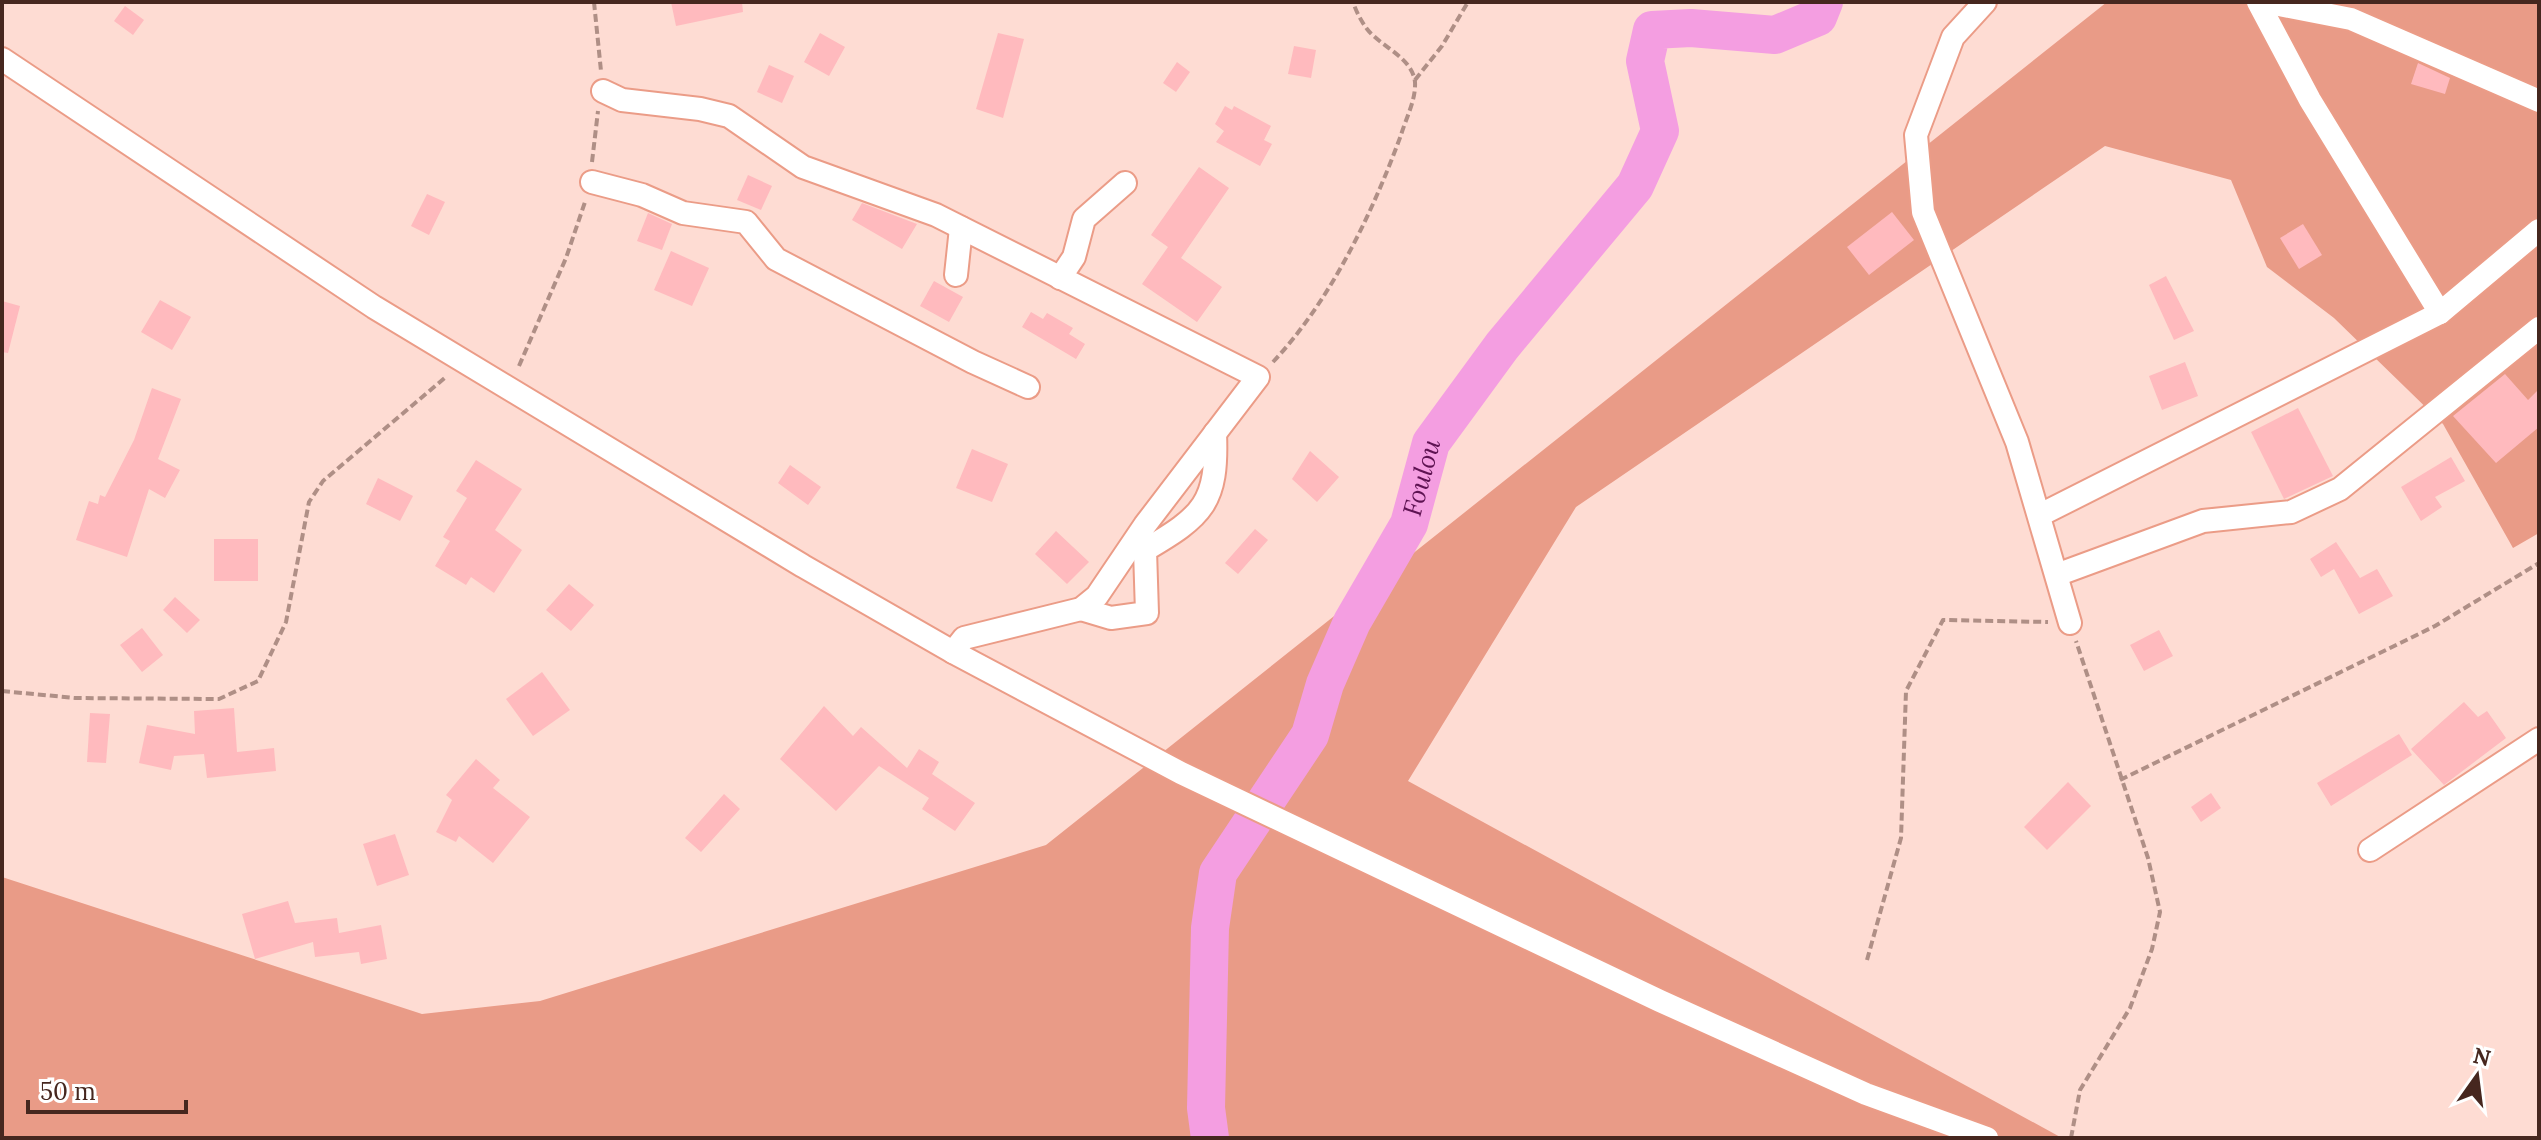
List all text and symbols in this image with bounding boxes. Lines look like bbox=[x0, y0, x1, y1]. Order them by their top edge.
water label: Foulou bbox=[1395, 435, 1447, 520]
north arrow bbox=[2437, 1036, 2517, 1116]
text: N bbox=[2470, 1041, 2493, 1072]
scale bar bbox=[28, 1064, 186, 1114]
text: 50 m bbox=[40, 1076, 96, 1107]

